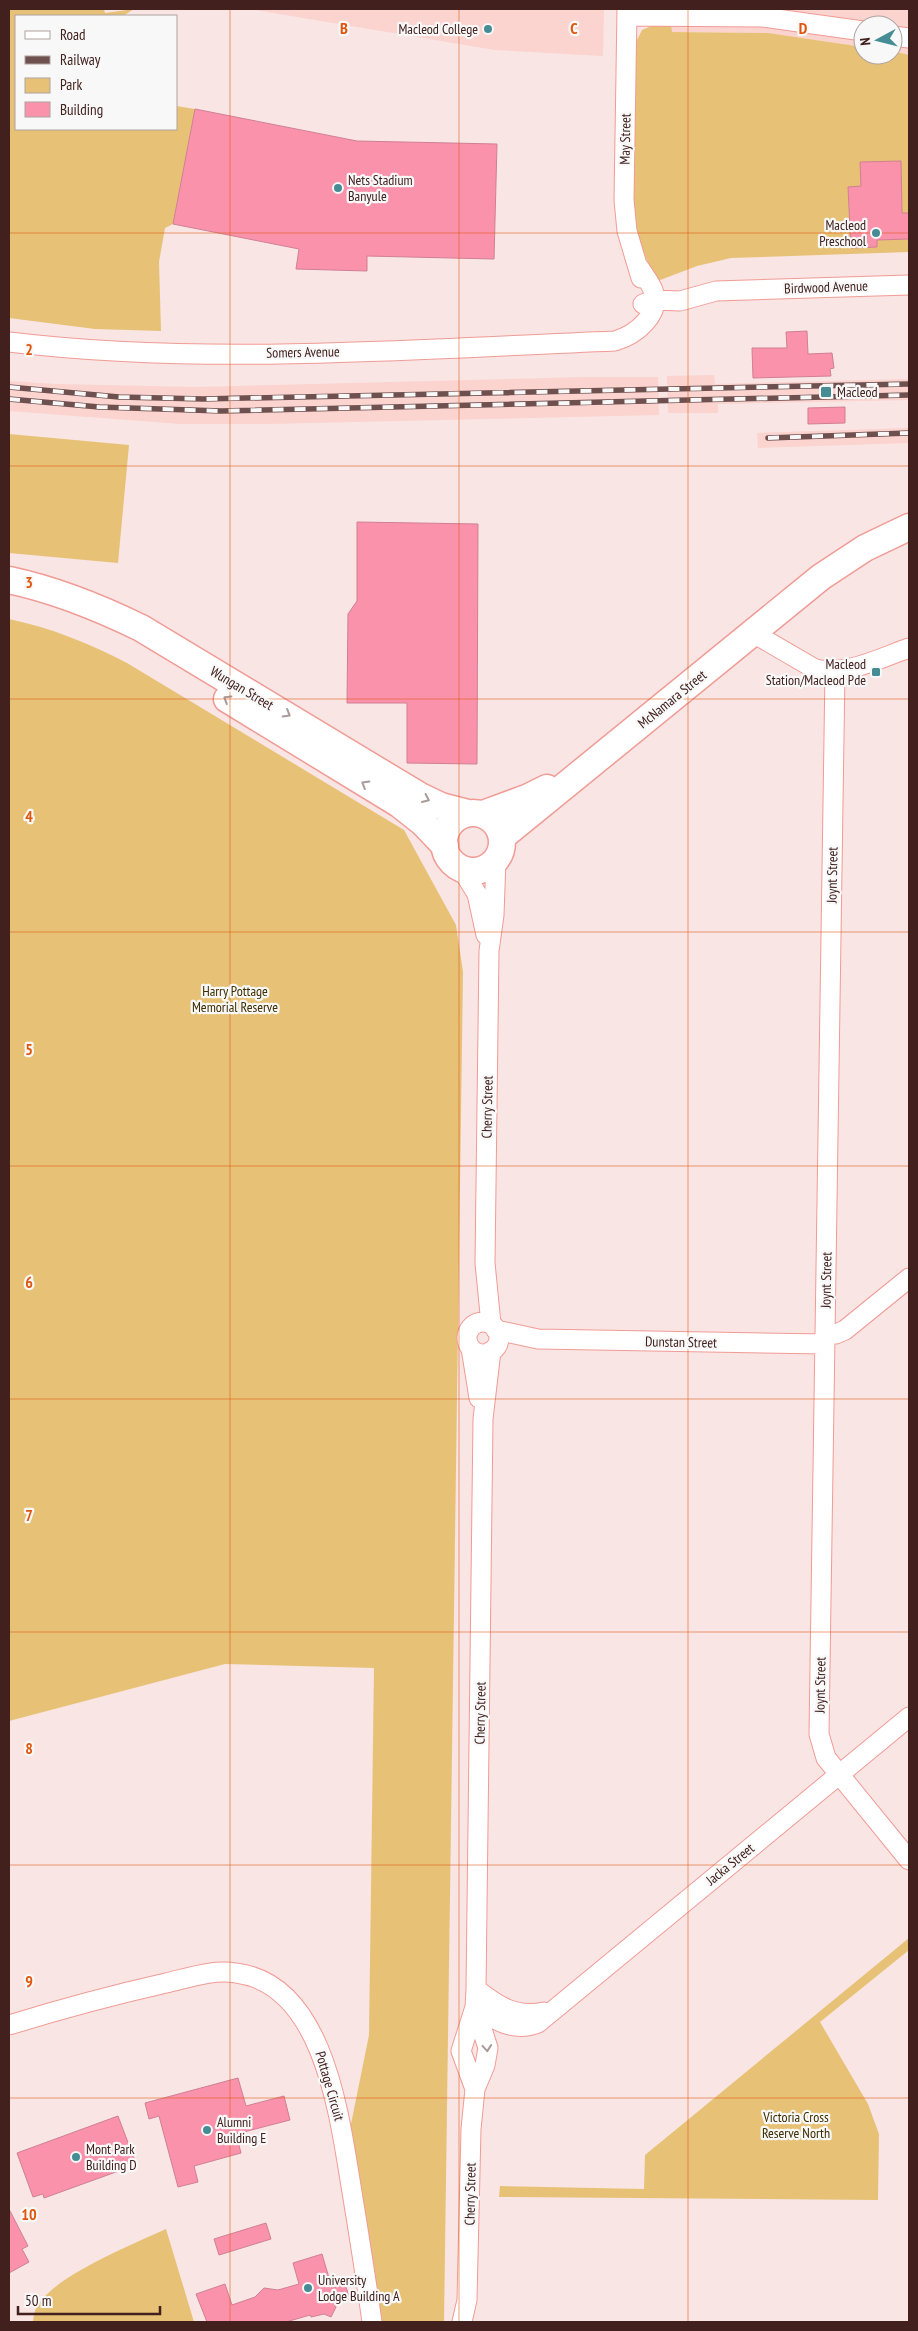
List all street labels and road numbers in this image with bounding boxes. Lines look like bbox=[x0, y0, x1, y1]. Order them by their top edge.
street label: May Street bbox=[616, 113, 634, 165]
street label: Birdwood Avenue bbox=[784, 277, 868, 297]
street label: Somers Avenue bbox=[266, 342, 340, 362]
street label: Wungan Street bbox=[207, 662, 277, 714]
street label: McNamara Street bbox=[634, 666, 710, 732]
street label: Joynt Street bbox=[822, 846, 841, 904]
street label: Cherry Street bbox=[477, 1075, 497, 1139]
street label: Joynt Street bbox=[816, 1251, 835, 1309]
street label: Dunstan Street bbox=[645, 1332, 717, 1352]
street label: Joynt Street bbox=[810, 1656, 829, 1714]
street label: Cherry Street bbox=[470, 1681, 490, 1745]
street label: Jacka Street bbox=[701, 1839, 758, 1890]
street label: Pottage Circuit bbox=[312, 2049, 349, 2123]
street label: Cherry Street bbox=[460, 2162, 480, 2226]

